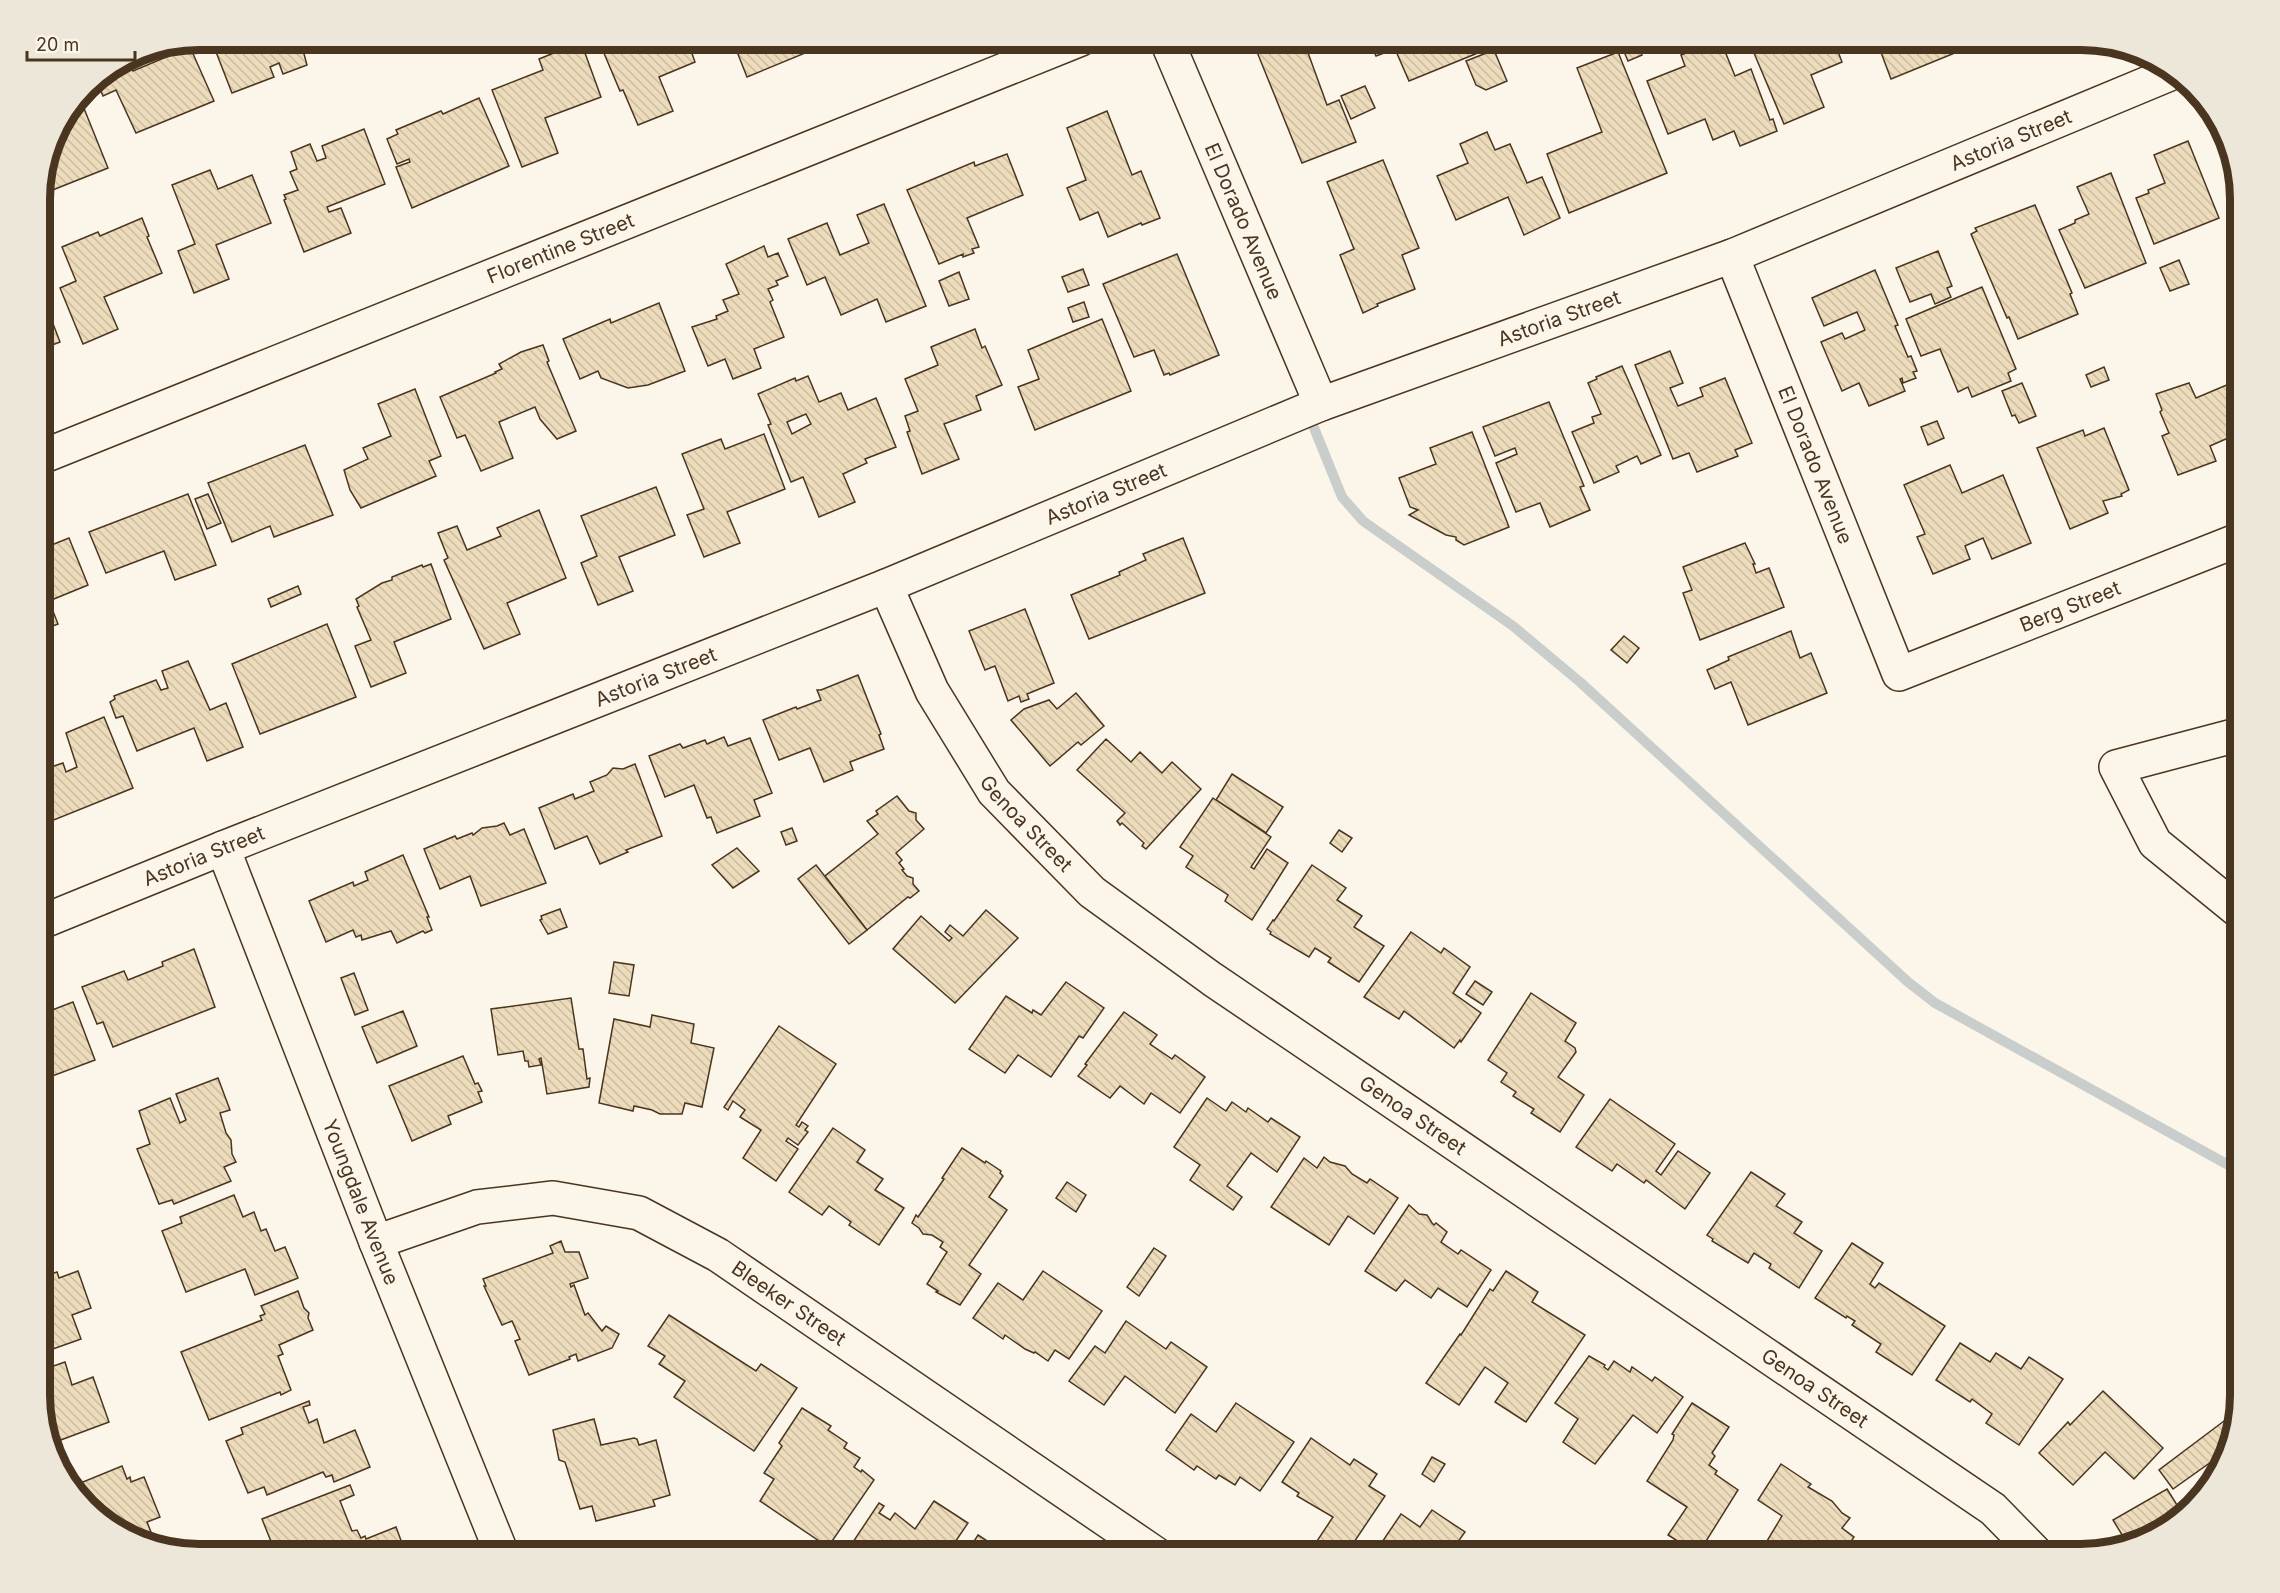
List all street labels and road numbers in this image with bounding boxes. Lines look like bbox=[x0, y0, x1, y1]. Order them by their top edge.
street label: Astoria Street bbox=[1947, 104, 2075, 176]
street label: El Dorado Avenue bbox=[1200, 139, 1287, 303]
street label: Florentine Street bbox=[483, 208, 638, 289]
street label: Astoria Street bbox=[1494, 285, 1624, 351]
street label: El Dorado Avenue bbox=[1773, 383, 1858, 547]
street label: Astoria Street bbox=[1042, 458, 1170, 530]
street label: Berg Street bbox=[2016, 576, 2124, 637]
street label: Astoria Street bbox=[591, 642, 720, 712]
street label: Genoa Street bbox=[975, 771, 1078, 877]
street label: Astoria Street bbox=[140, 821, 268, 891]
street label: Genoa Street bbox=[1355, 1071, 1471, 1160]
street label: Youngdale Avenue bbox=[318, 1116, 404, 1288]
street label: Bleeker Street bbox=[727, 1256, 851, 1351]
street label: Genoa Street bbox=[1757, 1343, 1873, 1433]

